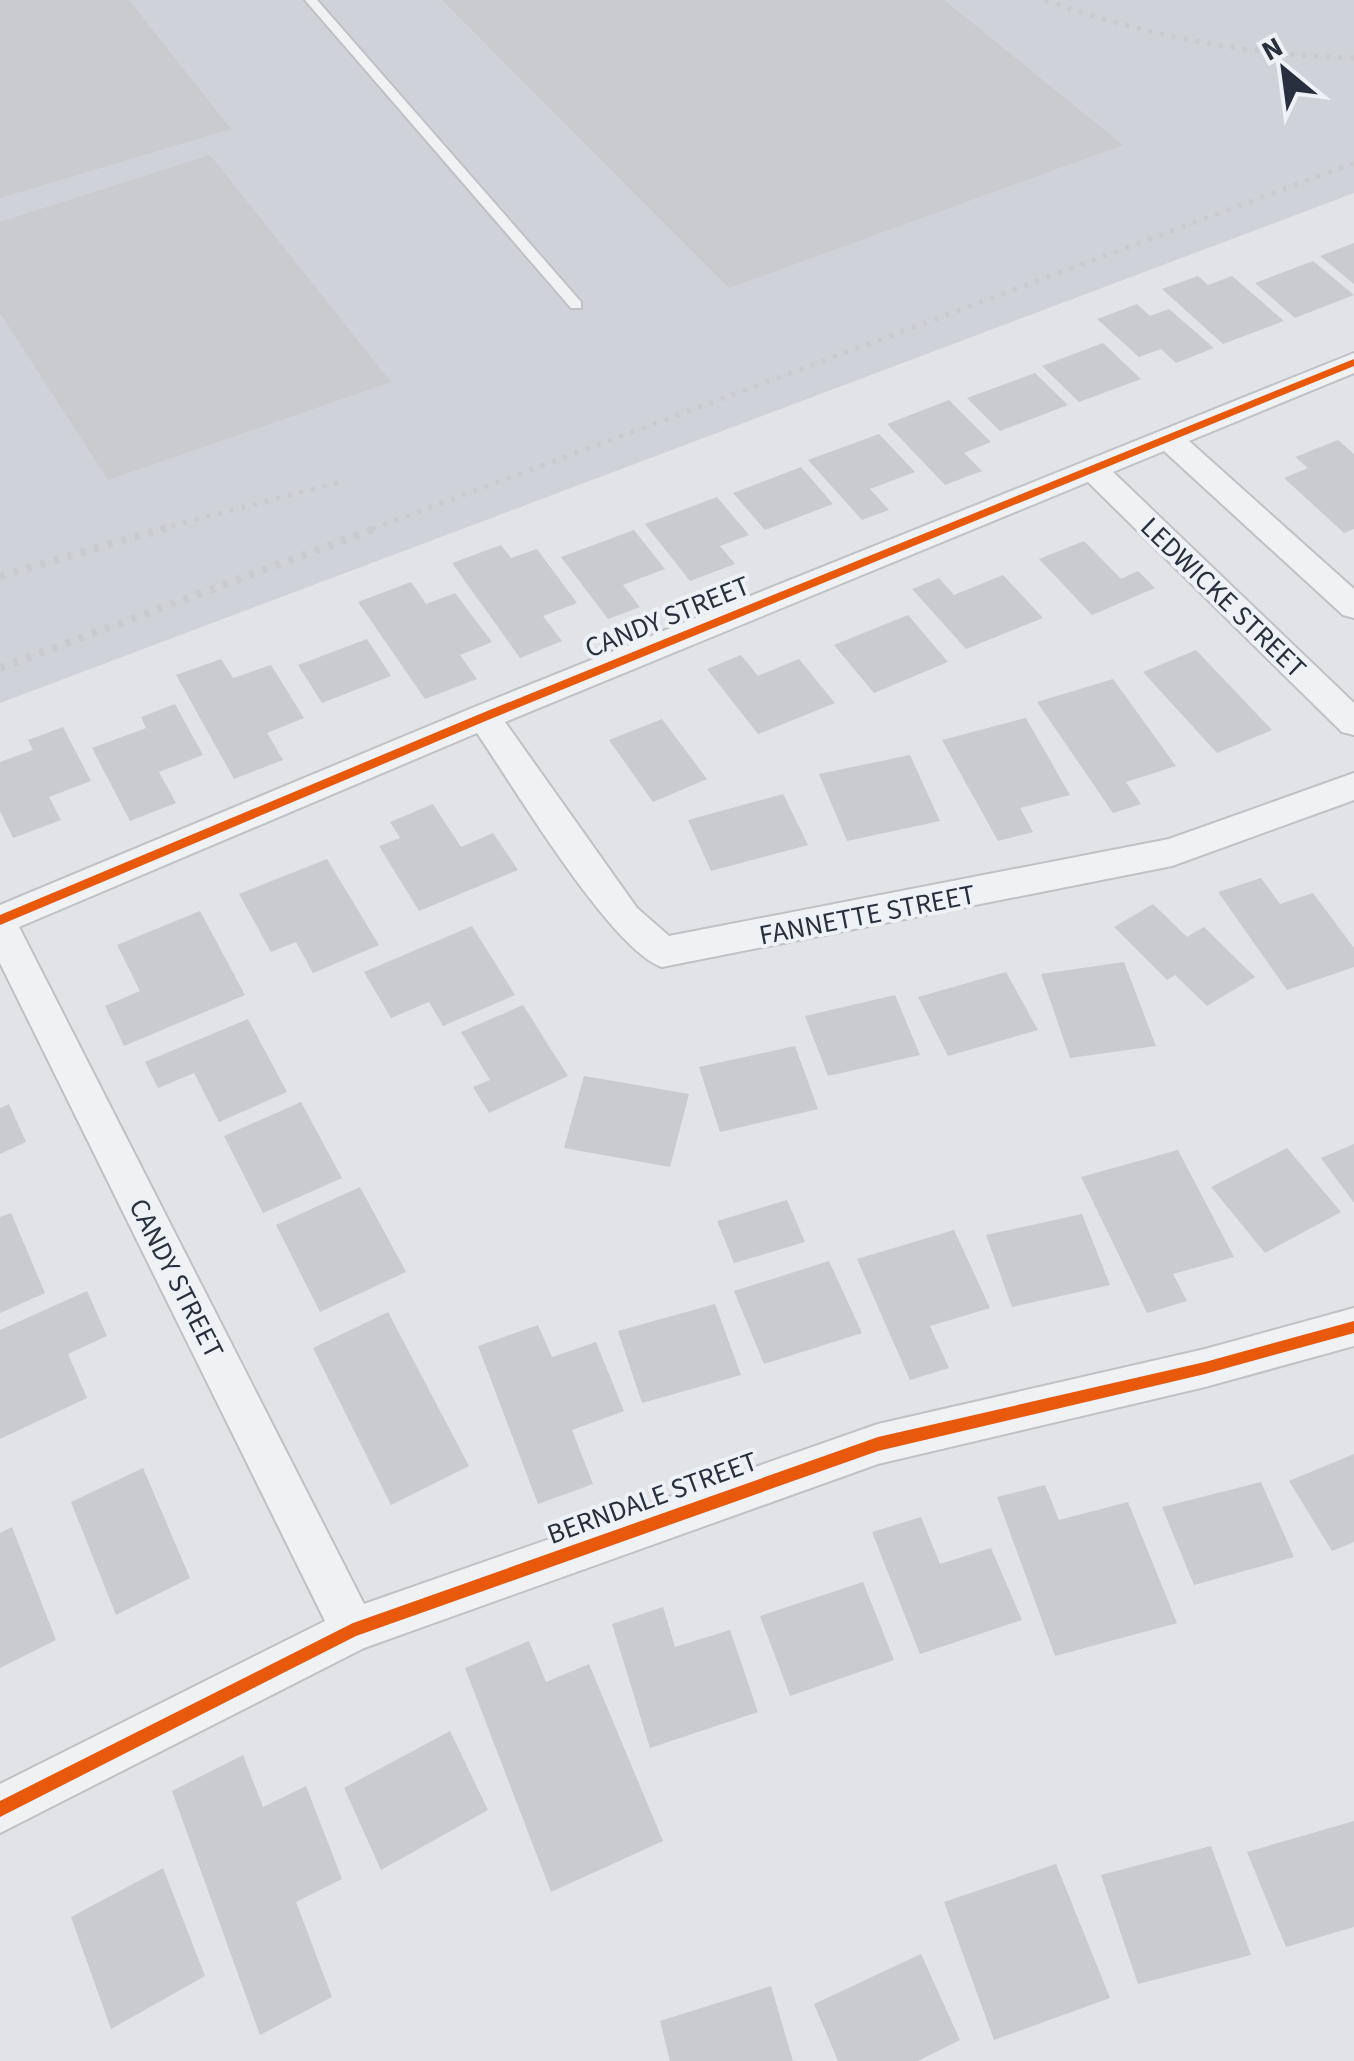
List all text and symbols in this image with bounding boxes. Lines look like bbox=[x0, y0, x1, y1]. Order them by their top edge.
north arrow bbox=[1234, 20, 1334, 120]
text: N bbox=[1255, 27, 1290, 71]
street label: LEDWICKE STREET bbox=[1131, 508, 1315, 688]
street label: CANDY STREET bbox=[579, 566, 756, 668]
street label: FANNETTE STREET bbox=[756, 874, 979, 956]
street label: CANDY STREET bbox=[119, 1192, 234, 1365]
street label: BERNDALE STREET bbox=[542, 1441, 763, 1555]

